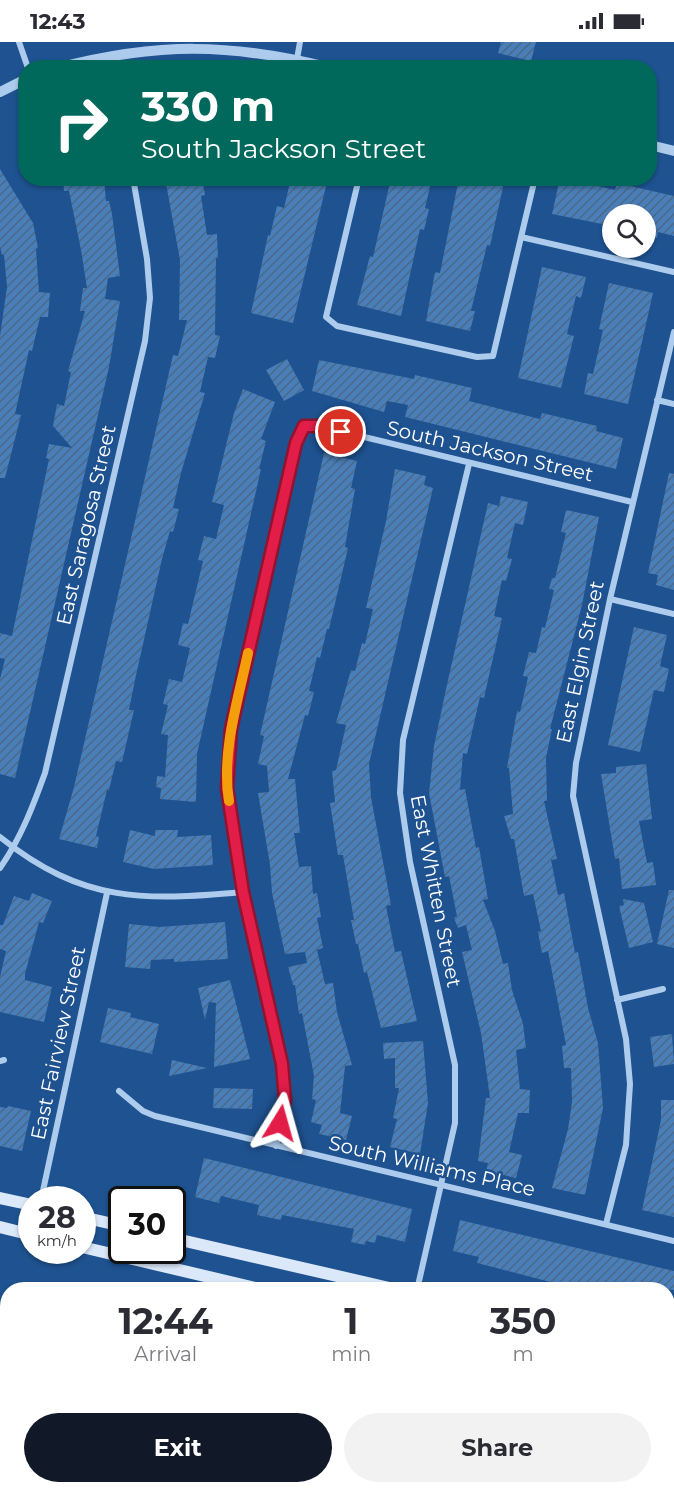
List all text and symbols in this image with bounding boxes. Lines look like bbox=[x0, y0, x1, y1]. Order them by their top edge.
text: 12:43 bbox=[30, 8, 85, 35]
text: 330 m bbox=[141, 80, 275, 132]
icon: right bbox=[42, 84, 120, 162]
text: South Jackson Street bbox=[141, 132, 426, 165]
map controls bbox=[602, 204, 656, 258]
button: search bbox=[602, 204, 656, 258]
pin bbox=[315, 406, 366, 457]
icon: arrive bbox=[324, 415, 357, 448]
street label: South Jackson Street bbox=[384, 416, 596, 486]
street label: East Saragosa Street bbox=[51, 423, 121, 627]
street label: East Elgin Street bbox=[551, 579, 609, 745]
street label: East Whitten Street bbox=[406, 793, 466, 989]
street label: East Fairview Street bbox=[26, 944, 90, 1142]
position arrow bbox=[248, 1091, 312, 1155]
street label: South Williams Place bbox=[326, 1131, 538, 1201]
speed limit sign: 30 bbox=[108, 1186, 186, 1264]
text: 28 bbox=[38, 1199, 76, 1236]
text: km/h bbox=[37, 1231, 77, 1250]
text: 12:44 bbox=[118, 1299, 213, 1343]
text: 1 bbox=[344, 1299, 358, 1343]
text: 350 bbox=[490, 1299, 557, 1343]
text: Arrival bbox=[134, 1342, 197, 1366]
text: min bbox=[331, 1342, 371, 1366]
text: m bbox=[513, 1342, 534, 1366]
button: Exit bbox=[24, 1413, 332, 1482]
button: Share bbox=[344, 1413, 651, 1482]

